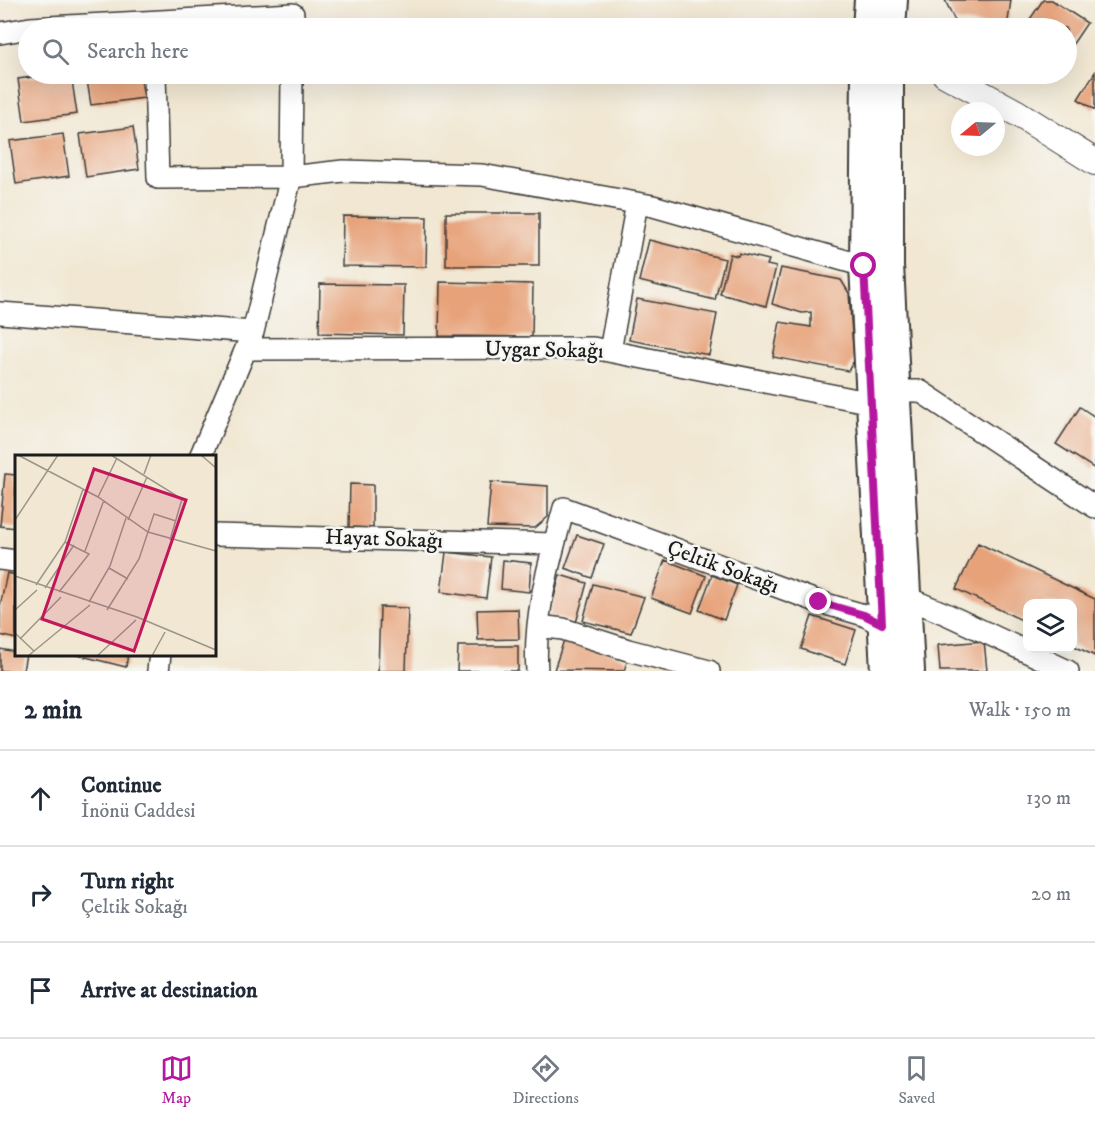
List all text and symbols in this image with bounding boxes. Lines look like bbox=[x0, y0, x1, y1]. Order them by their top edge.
search box bbox=[18, 18, 1077, 84]
icon: search bbox=[39, 35, 72, 68]
text: Search here bbox=[87, 38, 189, 65]
north arrow bbox=[951, 102, 1005, 156]
route start bbox=[850, 252, 876, 278]
street label: Uygar Sokağı bbox=[484, 335, 604, 365]
inset map bbox=[15, 455, 216, 656]
street label: Hayat Sokağı bbox=[325, 523, 443, 555]
street label: Çeltik Sokağı bbox=[663, 534, 783, 600]
route end bbox=[805, 588, 831, 614]
map controls bbox=[1023, 599, 1077, 653]
button: layers bbox=[1023, 599, 1077, 653]
text: 2 min bbox=[24, 694, 82, 727]
text: Walk · 150 m bbox=[969, 698, 1071, 723]
text: Continue bbox=[81, 772, 162, 799]
icon: ahead bbox=[24, 782, 57, 815]
text: 130 m bbox=[1026, 786, 1071, 811]
text: İnönü Caddesi bbox=[81, 799, 196, 824]
text: Turn right bbox=[81, 868, 174, 895]
icon: right bbox=[24, 878, 57, 911]
text: 20 m bbox=[1031, 882, 1071, 907]
text: Çeltik Sokağı bbox=[81, 895, 188, 920]
icon: arrive bbox=[24, 974, 57, 1007]
text: Arrive at destination bbox=[81, 977, 258, 1004]
tab: Map bbox=[160, 1052, 193, 1108]
tab: Directions bbox=[512, 1052, 579, 1108]
tab: Saved bbox=[898, 1052, 935, 1108]

